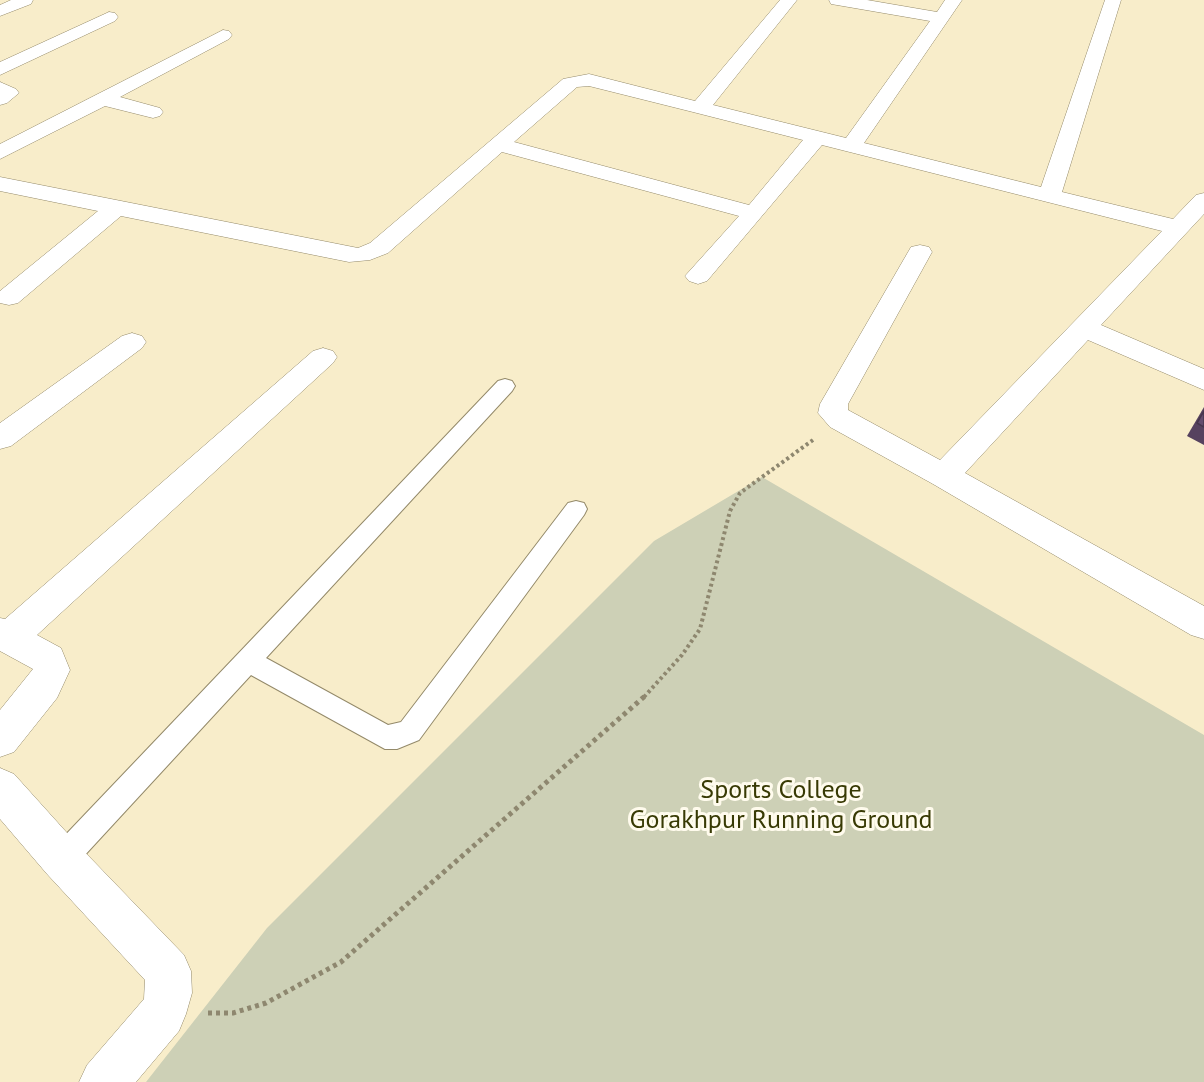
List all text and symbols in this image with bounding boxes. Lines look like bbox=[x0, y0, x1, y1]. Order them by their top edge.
park label: Sports College Gorakhpur Running Ground bbox=[630, 775, 932, 837]

